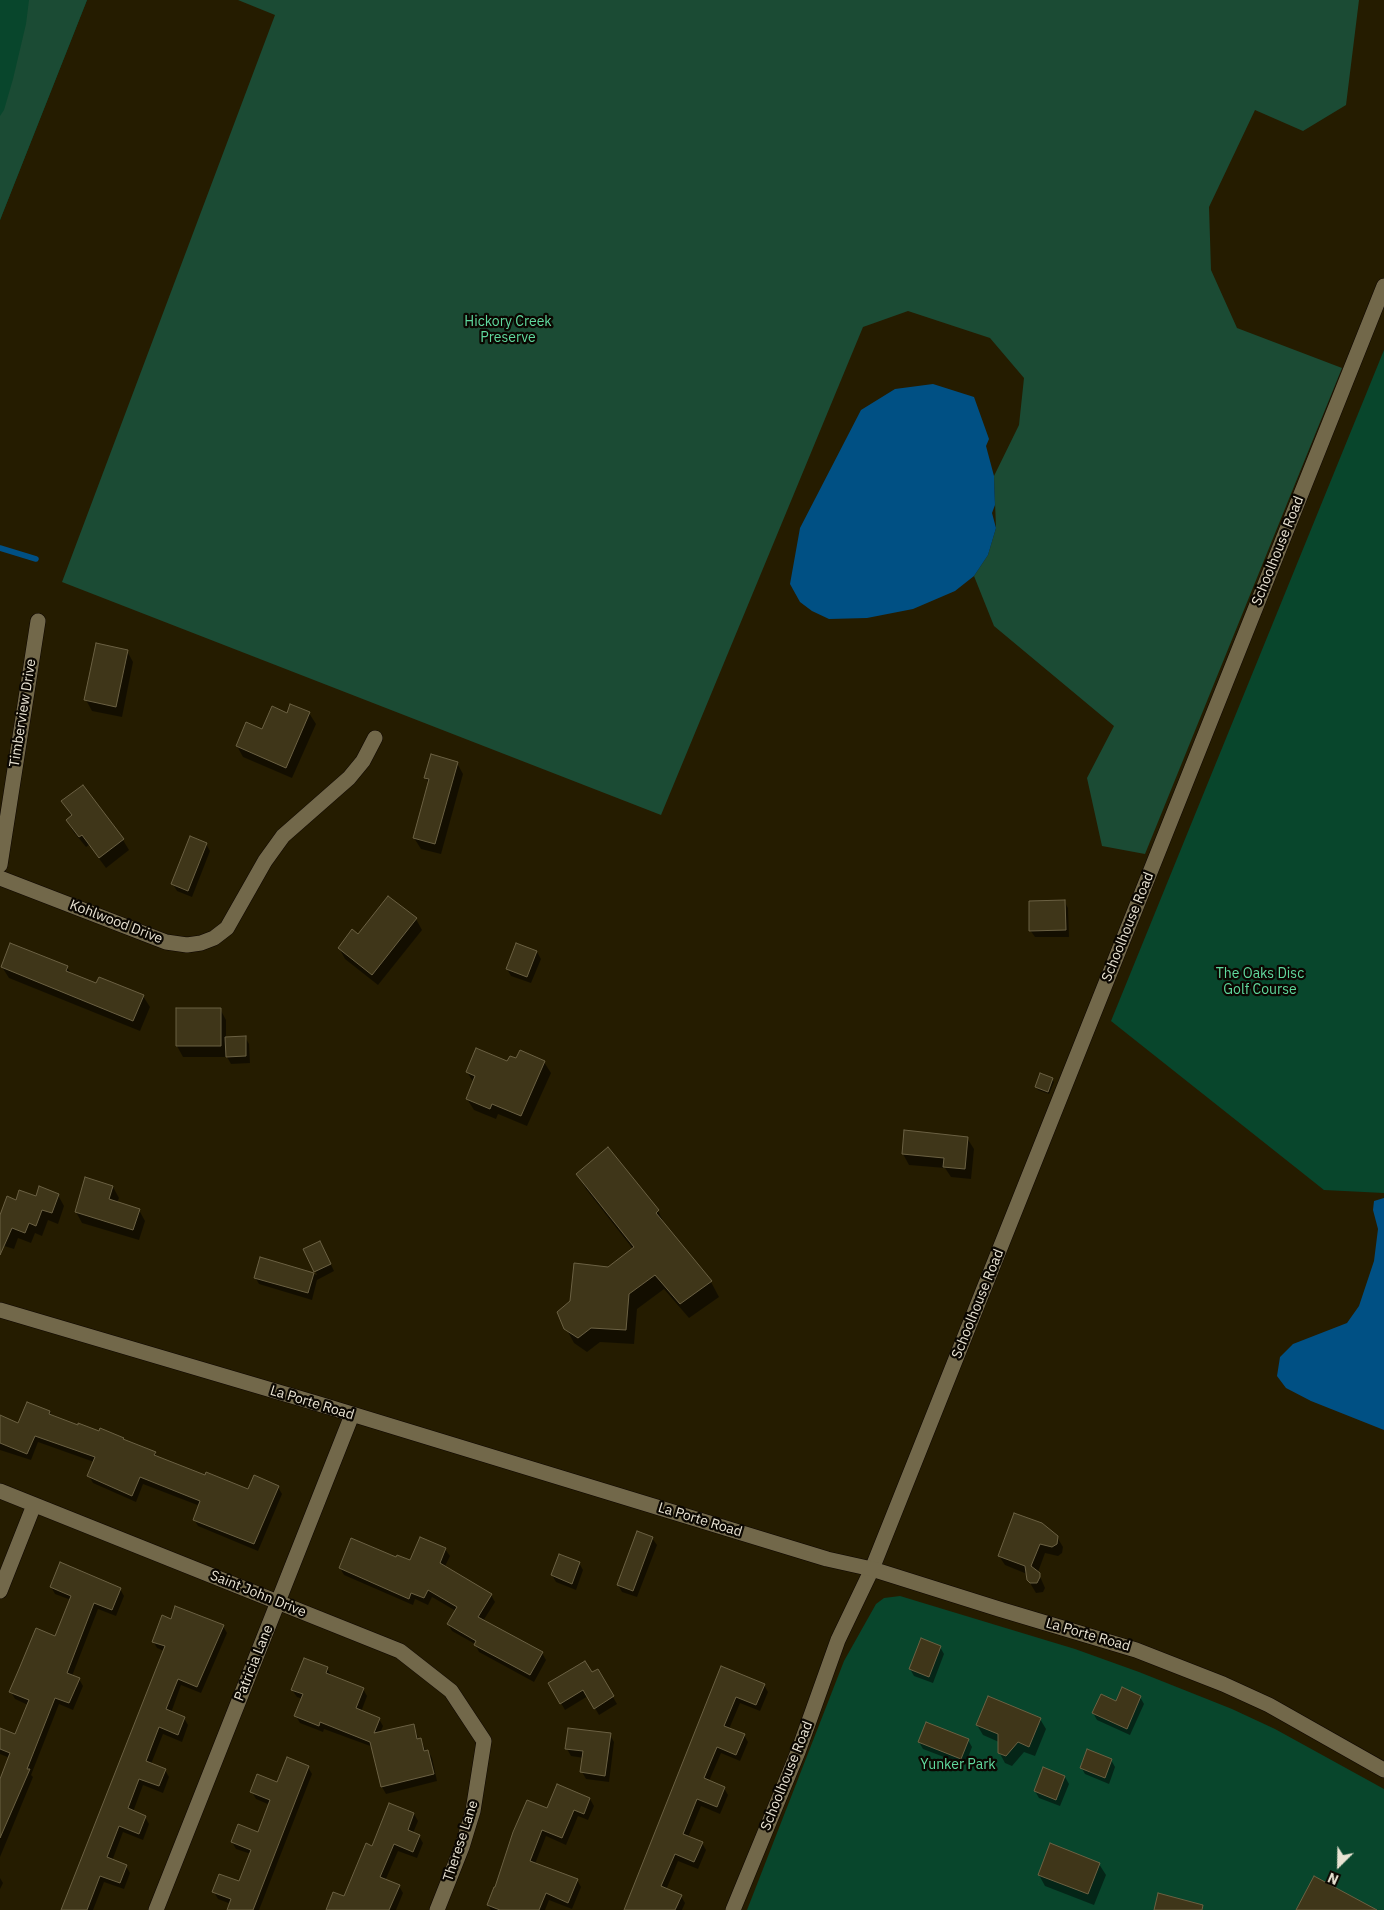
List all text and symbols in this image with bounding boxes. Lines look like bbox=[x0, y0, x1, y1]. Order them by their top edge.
park label: Hickory Creek Preserve bbox=[464, 314, 552, 347]
street label: Schoolhouse Road bbox=[1248, 494, 1308, 608]
street label: Timberview Drive bbox=[6, 658, 40, 768]
street label: Schoolhouse Road bbox=[1098, 870, 1158, 984]
street label: Kohlwood Drive bbox=[67, 897, 165, 947]
park label: The Oaks Disc Golf Course bbox=[1216, 966, 1304, 999]
street label: Schoolhouse Road bbox=[948, 1247, 1008, 1361]
street label: La Porte Road bbox=[268, 1382, 356, 1424]
street label: La Porte Road bbox=[656, 1499, 744, 1541]
street label: Saint John Drive bbox=[208, 1567, 308, 1621]
street label: La Porte Road bbox=[1044, 1615, 1132, 1655]
street label: Patricia Lane bbox=[231, 1622, 277, 1704]
street label: Schoolhouse Road bbox=[757, 1719, 817, 1833]
park label: Yunker Park bbox=[920, 1757, 996, 1773]
street label: Therese Lane bbox=[440, 1798, 482, 1884]
north arrow bbox=[1314, 1840, 1364, 1890]
text: N bbox=[1325, 1869, 1341, 1889]

